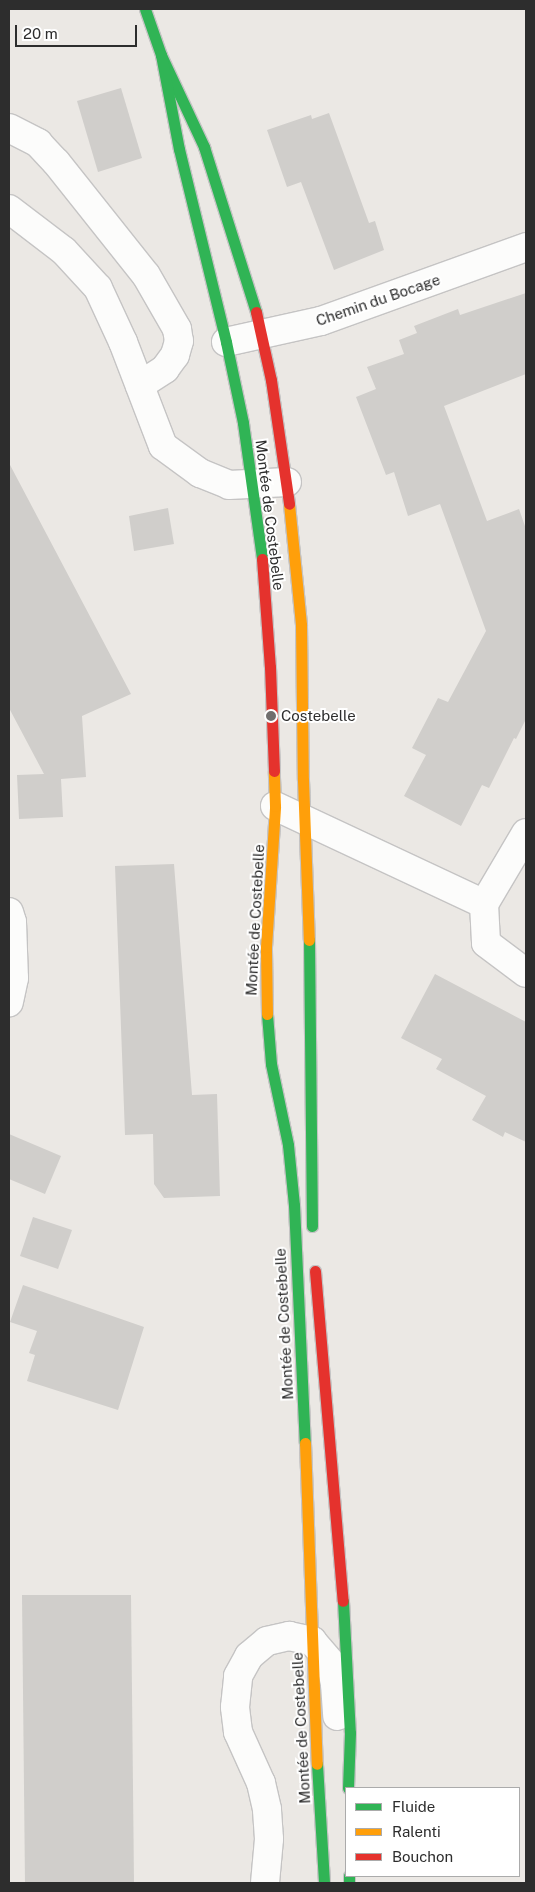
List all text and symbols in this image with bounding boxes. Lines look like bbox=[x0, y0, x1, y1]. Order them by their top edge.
scale bar bbox=[18, 15, 140, 47]
text: 20 m bbox=[23, 25, 58, 42]
street label: Chemin du Bocage bbox=[313, 270, 443, 330]
street label: Montée de Costebelle bbox=[252, 438, 288, 592]
place label: Costebelle bbox=[281, 707, 356, 725]
marker: Costebelle bbox=[265, 710, 277, 722]
street label: Montée de Costebelle bbox=[242, 844, 268, 996]
street label: Montée de Costebelle bbox=[271, 1248, 297, 1400]
street label: Montée de Costebelle bbox=[288, 1652, 314, 1804]
legend bbox=[345, 1787, 520, 1877]
text: Fluide bbox=[392, 1798, 435, 1815]
text: Ralenti bbox=[392, 1823, 441, 1840]
text: Bouchon bbox=[392, 1848, 453, 1865]

